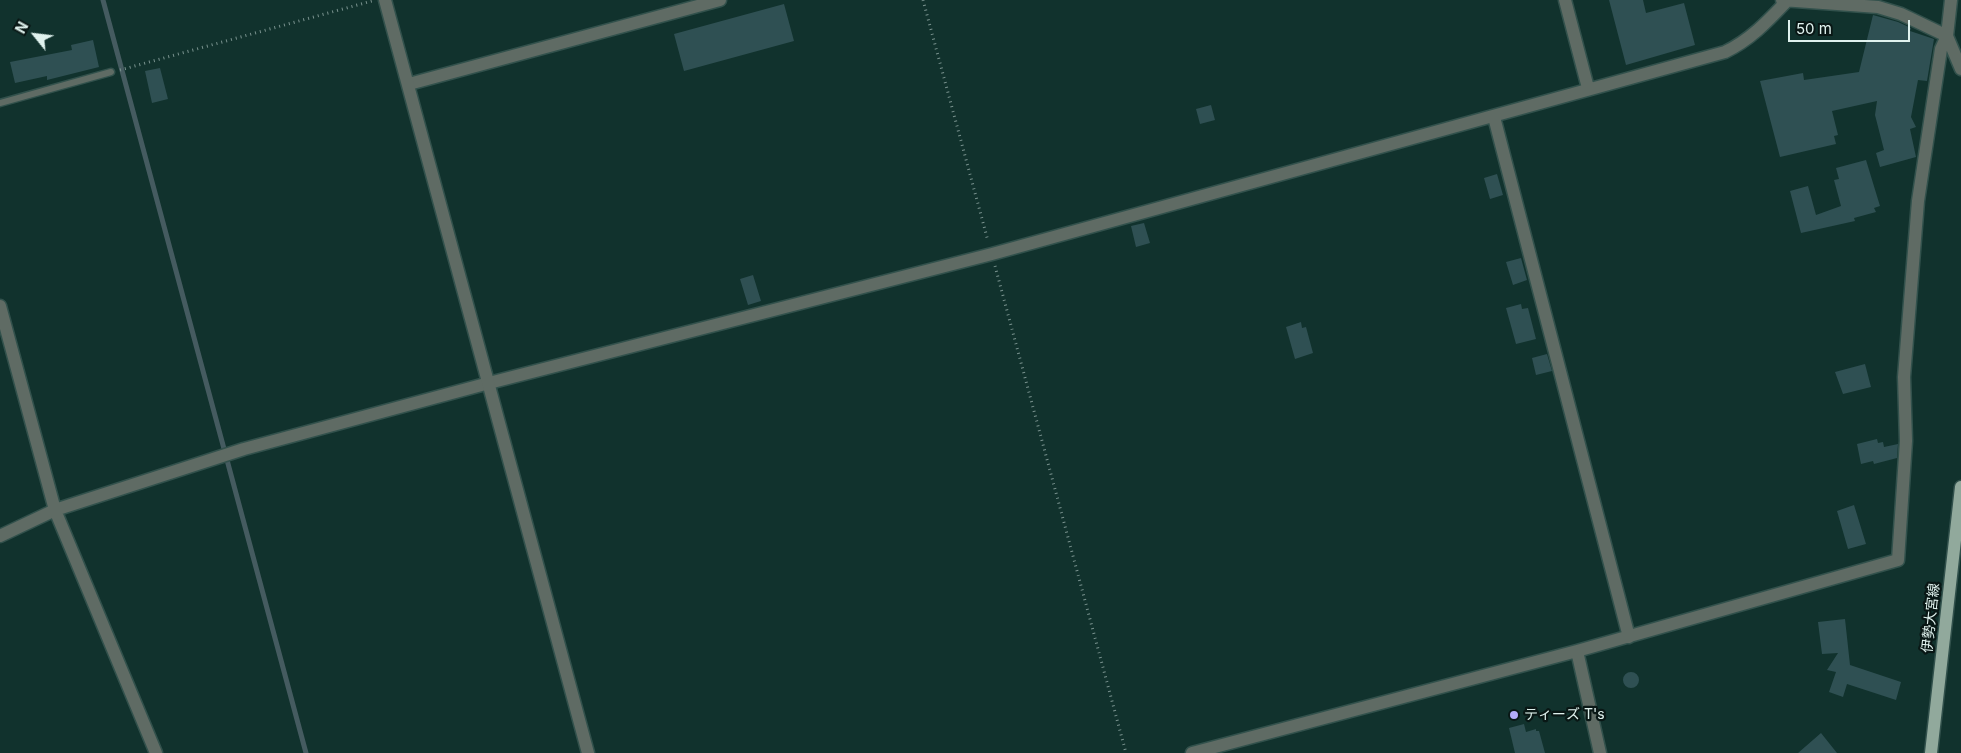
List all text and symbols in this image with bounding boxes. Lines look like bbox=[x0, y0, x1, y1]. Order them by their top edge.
north arrow bbox=[10, 10, 60, 60]
scale bar bbox=[1791, 10, 1914, 42]
text: N bbox=[11, 19, 31, 36]
text: 50 m bbox=[1796, 19, 1832, 38]
street label: 伊勢大宮線 bbox=[1919, 582, 1943, 654]
place label: ティーズ T's bbox=[1524, 707, 1605, 723]
marker: ティーズ T's bbox=[1508, 709, 1520, 721]

